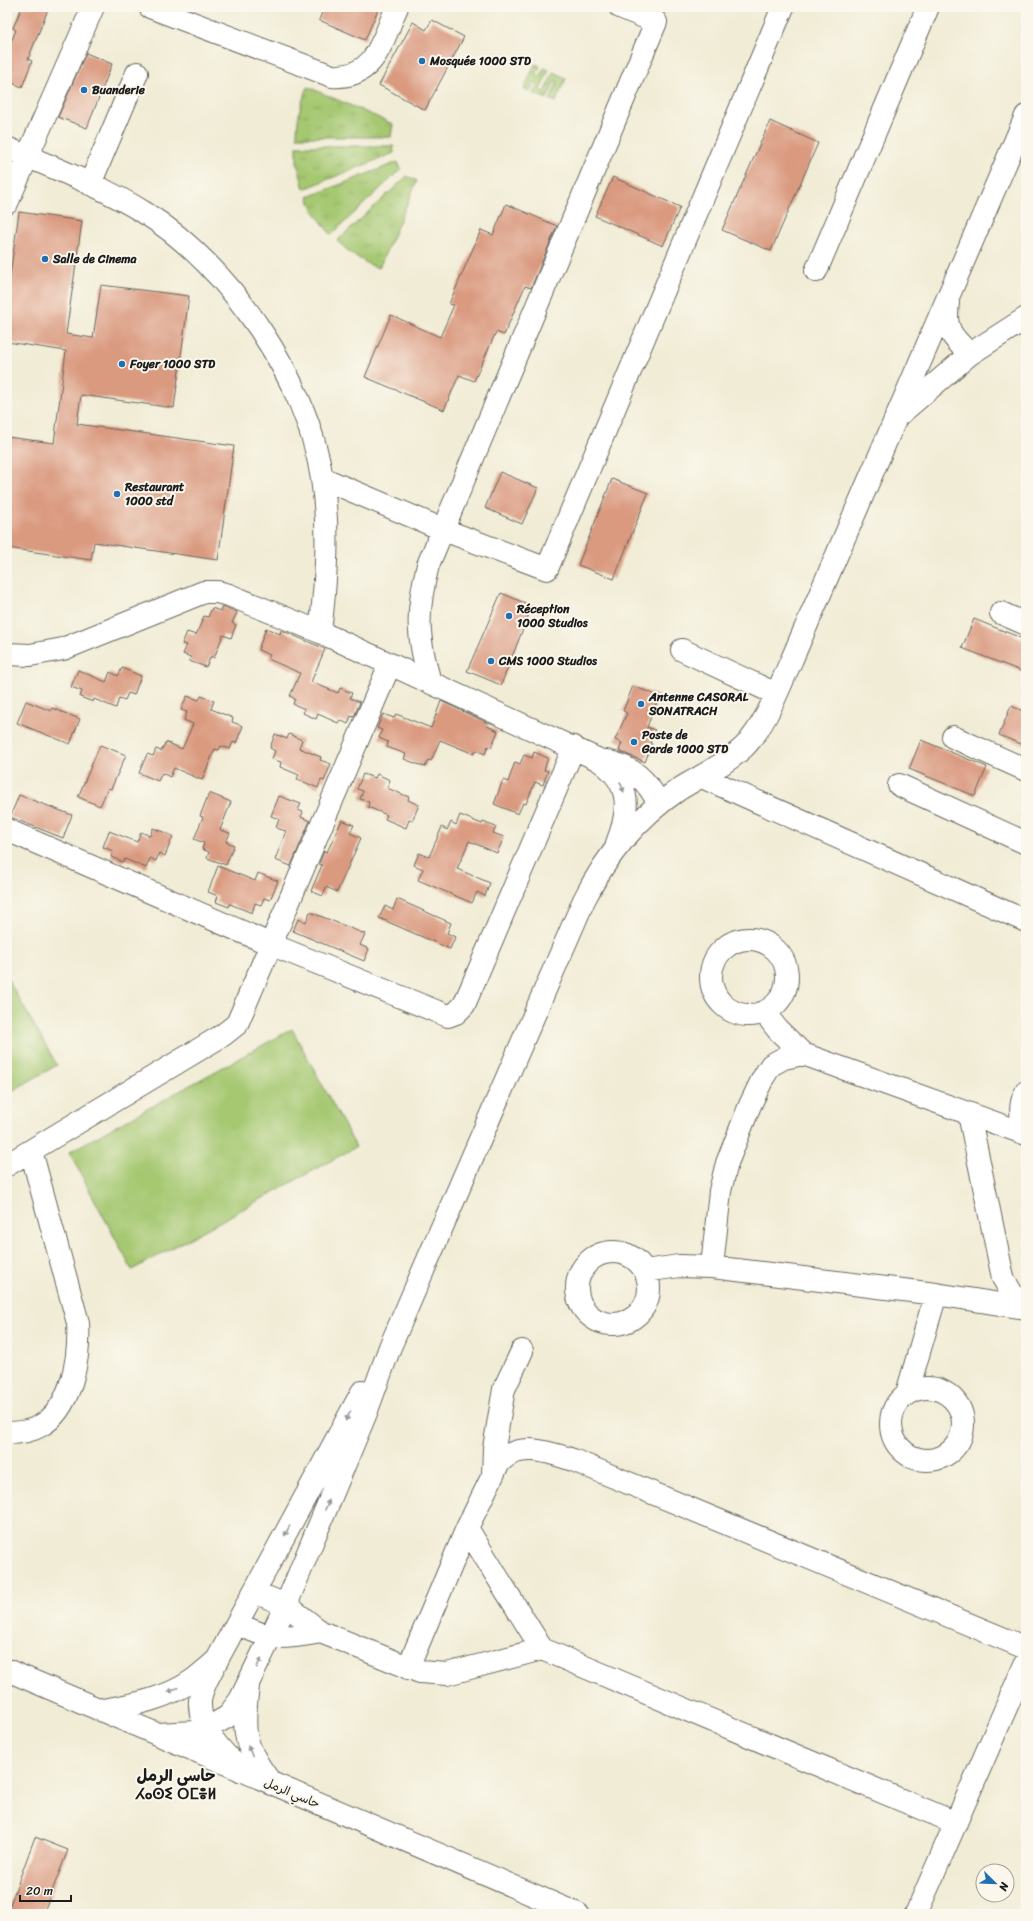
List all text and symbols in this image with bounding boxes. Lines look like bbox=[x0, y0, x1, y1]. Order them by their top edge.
place label: Mosquée 1000 STD bbox=[429, 50, 532, 72]
marker: Mosquée 1000 STD bbox=[417, 56, 427, 66]
place label: Buanderie bbox=[92, 79, 146, 101]
marker: Buanderie bbox=[79, 85, 89, 95]
place label: Salle de Cinema bbox=[52, 248, 138, 270]
marker: Salle de Cinema bbox=[40, 254, 50, 264]
place label: Foyer 1000 STD bbox=[129, 353, 216, 375]
marker: Foyer 1000 STD bbox=[117, 359, 127, 369]
place label: Restaurant 1000 std bbox=[124, 476, 185, 512]
marker: Restaurant 1000 std bbox=[112, 489, 122, 499]
place label: Réception 1000 Studios bbox=[516, 598, 589, 634]
marker: Réception 1000 Studios bbox=[504, 611, 514, 621]
place label: CMS 1000 Studios bbox=[498, 650, 598, 672]
marker: CMS 1000 Studios bbox=[486, 656, 496, 666]
place label: Antenne CASORAL SONATRACH bbox=[648, 686, 749, 722]
marker: Antenne CASORAL SONATRACH bbox=[636, 699, 646, 709]
place label: Poste de Garde 1000 STD bbox=[641, 724, 729, 760]
marker: Poste de Garde 1000 STD bbox=[629, 737, 639, 747]
one-way arrow bbox=[620, 781, 626, 793]
one-way arrow bbox=[345, 1410, 351, 1422]
one-way arrow bbox=[325, 1499, 331, 1511]
one-way arrow bbox=[284, 1525, 290, 1536]
one-way arrow bbox=[256, 1658, 262, 1669]
one-way arrow bbox=[168, 1687, 179, 1693]
one-way arrow bbox=[247, 1745, 253, 1757]
district label: حاسي الرمل ⵃⴰⵙⵉ ⵔⵎⴻⵍ bbox=[134, 1761, 217, 1808]
street label: حاسي الرمل bbox=[260, 1771, 324, 1815]
north arrow bbox=[975, 1863, 1015, 1903]
scale bar bbox=[20, 1877, 71, 1903]
text: N bbox=[993, 1879, 1014, 1894]
text: 20 m bbox=[26, 1880, 53, 1902]

